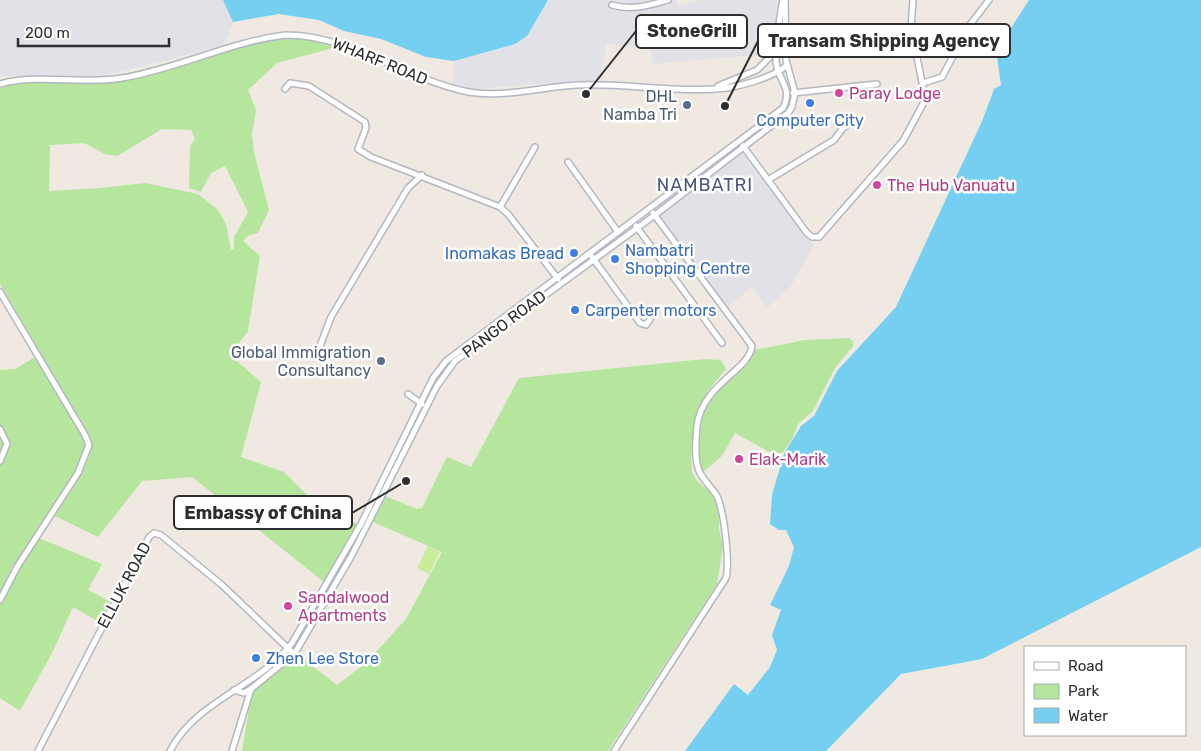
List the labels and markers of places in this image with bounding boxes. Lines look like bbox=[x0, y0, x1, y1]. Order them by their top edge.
callout: StoneGrill bbox=[636, 15, 747, 48]
callout: Transam Shipping Agency bbox=[758, 24, 1010, 57]
place label: Paray Lodge bbox=[849, 84, 941, 103]
place label: DHL Namba Tri bbox=[603, 87, 677, 124]
marker: Paray Lodge bbox=[833, 87, 845, 99]
marker: Computer City bbox=[804, 97, 816, 109]
marker: DHL Namba Tri bbox=[681, 99, 693, 111]
place label: Computer City bbox=[756, 111, 864, 130]
place label: The Hub Vanuatu bbox=[887, 176, 1015, 195]
marker: The Hub Vanuatu bbox=[871, 179, 883, 191]
place label: Nambatri Shopping Centre bbox=[625, 241, 750, 278]
place label: Inomakas Bread bbox=[445, 244, 564, 263]
marker: Inomakas Bread bbox=[568, 247, 580, 259]
marker: Nambatri Shopping Centre bbox=[609, 253, 621, 265]
place label: Carpenter motors bbox=[585, 301, 717, 320]
marker: Carpenter motors bbox=[569, 304, 581, 316]
place label: Global Immigration Consultancy bbox=[231, 343, 371, 380]
marker: Global Immigration Consultancy bbox=[375, 355, 387, 367]
place label: Elak-Marik bbox=[749, 450, 827, 469]
marker: Elak-Marik bbox=[733, 453, 745, 465]
callout: Embassy of China bbox=[174, 496, 352, 529]
place label: Sandalwood Apartments bbox=[298, 588, 389, 625]
marker: Sandalwood Apartments bbox=[282, 600, 294, 612]
place label: Zhen Lee Store bbox=[266, 649, 379, 668]
marker: Zhen Lee Store bbox=[250, 652, 262, 664]

